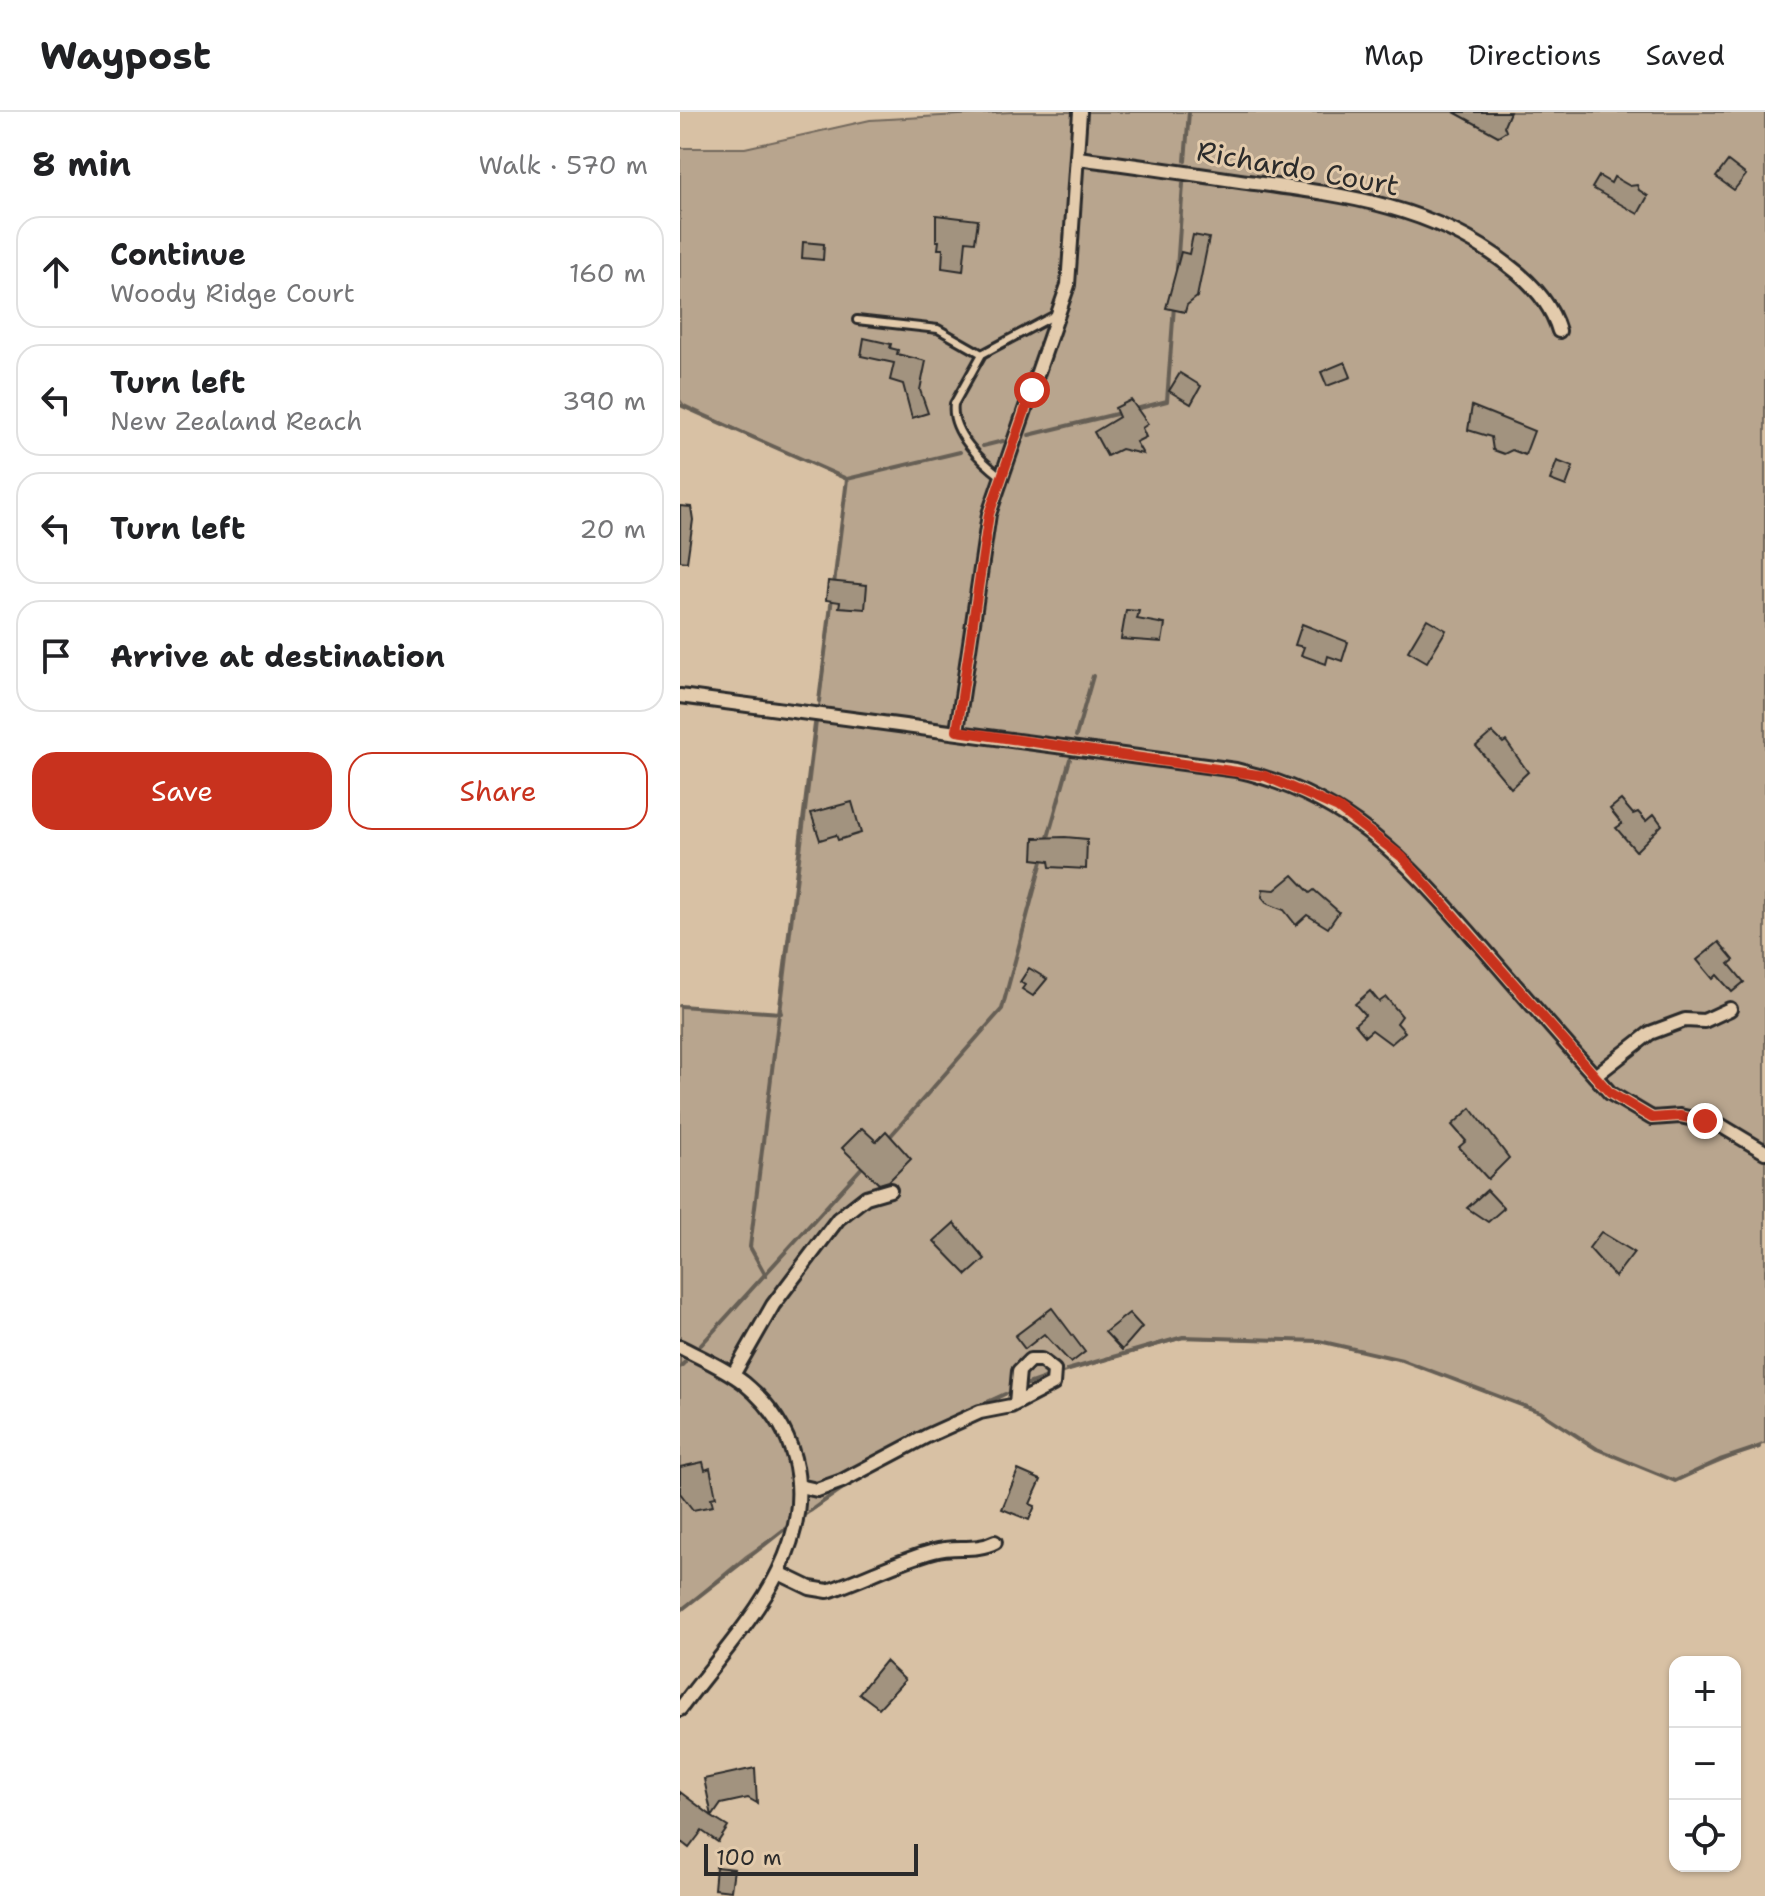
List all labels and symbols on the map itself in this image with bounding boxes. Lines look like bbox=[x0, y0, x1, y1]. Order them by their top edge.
street label: Richardo Court bbox=[1194, 132, 1402, 204]
route start bbox=[1014, 372, 1050, 408]
route end bbox=[1687, 1103, 1723, 1139]
scale bar bbox=[704, 1840, 918, 1876]

